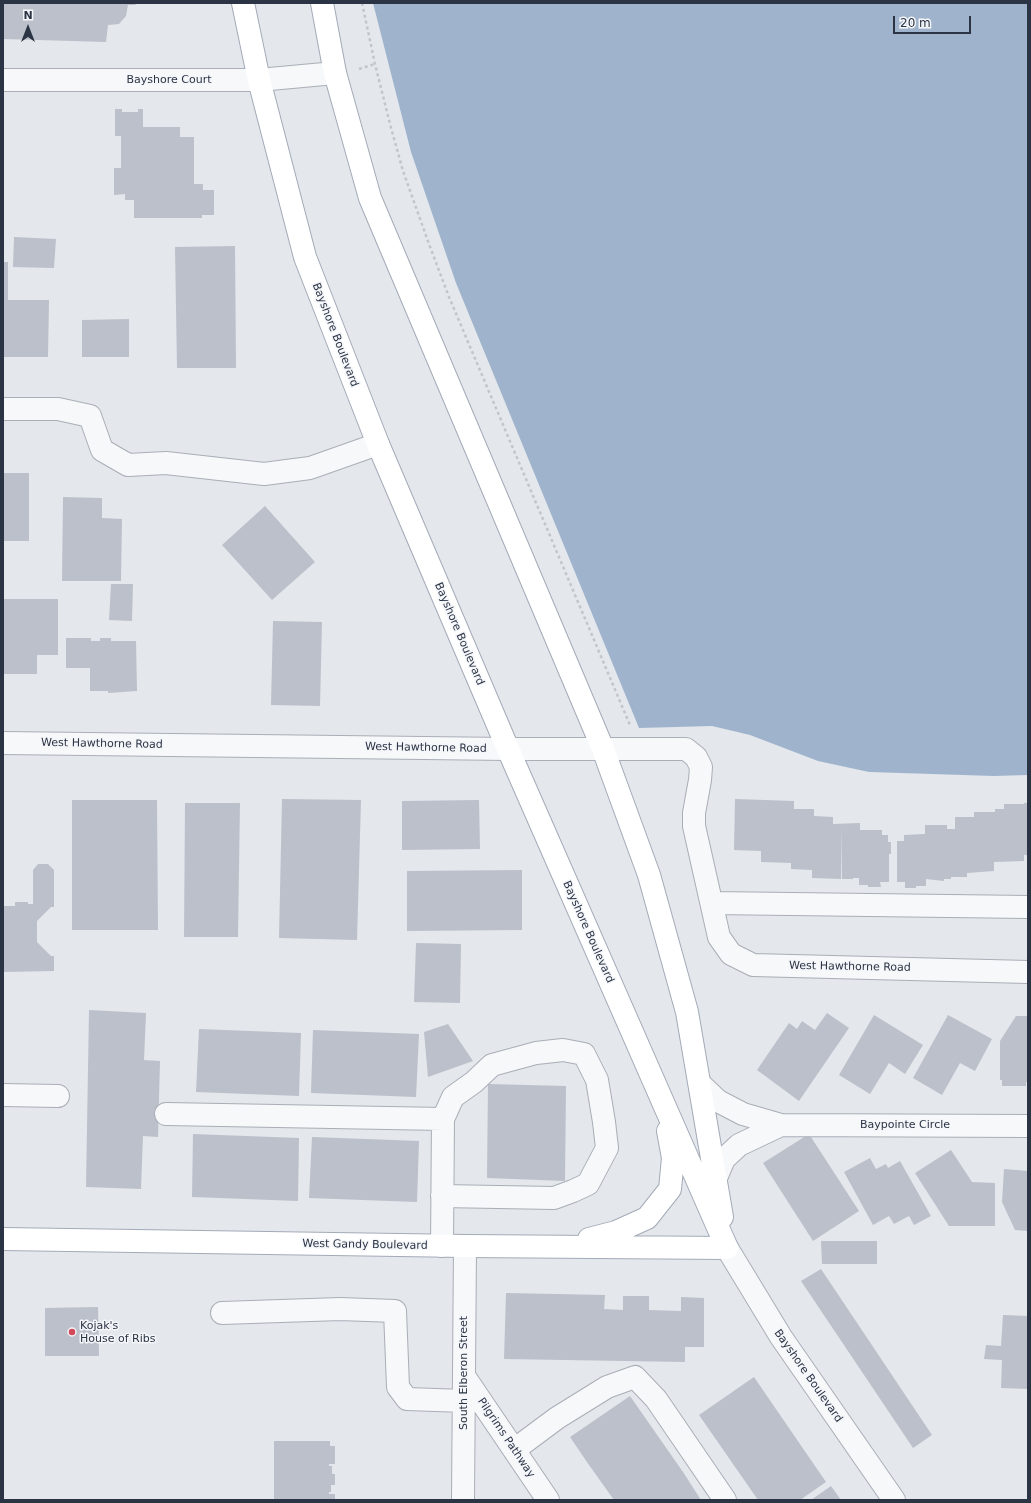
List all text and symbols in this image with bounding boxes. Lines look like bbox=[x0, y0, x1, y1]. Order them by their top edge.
north arrow bbox=[8, 8, 48, 48]
scale bar bbox=[895, 8, 973, 34]
text: N bbox=[23, 9, 33, 22]
text: 20 m bbox=[900, 16, 931, 30]
street label: Bayshore Court bbox=[127, 73, 211, 87]
street label: Bayshore Boulevard bbox=[309, 281, 361, 389]
street label: Bayshore Boulevard bbox=[431, 581, 487, 687]
street label: West Hawthorne Road bbox=[41, 736, 163, 752]
street label: West Hawthorne Road bbox=[365, 740, 487, 756]
street label: Bayshore Boulevard bbox=[560, 879, 616, 985]
street label: West Hawthorne Road bbox=[789, 959, 911, 975]
street label: Baypointe Circle bbox=[860, 1118, 950, 1132]
street label: West Gandy Boulevard bbox=[302, 1237, 428, 1253]
street label: South Elberon Street bbox=[457, 1316, 471, 1430]
place label: Kojak's House of Ribs bbox=[80, 1319, 155, 1345]
marker: Kojak's House of Ribs bbox=[67, 1327, 77, 1337]
street label: Bayshore Boulevard bbox=[771, 1327, 845, 1425]
street label: Pilgrims Pathway bbox=[474, 1396, 538, 1480]

